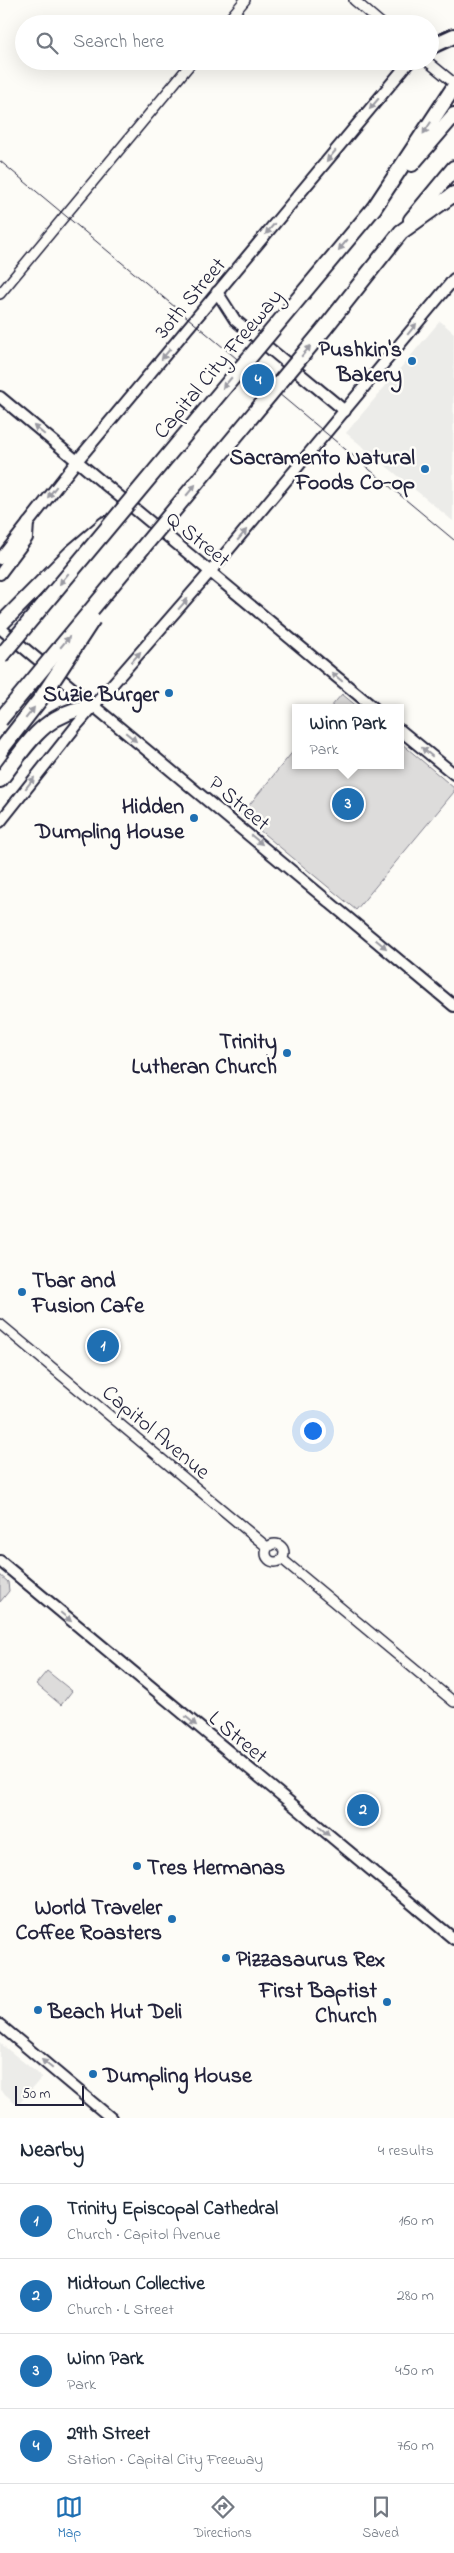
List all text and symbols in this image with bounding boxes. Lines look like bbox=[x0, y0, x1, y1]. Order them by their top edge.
search box bbox=[15, 15, 439, 70]
icon: search bbox=[33, 29, 61, 57]
text: Search here bbox=[73, 29, 164, 56]
one-way arrow bbox=[369, 98, 380, 111]
one-way arrow bbox=[422, 121, 432, 134]
one-way arrow bbox=[326, 150, 337, 162]
one-way arrow bbox=[265, 222, 276, 235]
one-way arrow bbox=[337, 239, 349, 251]
street label: 30th Street bbox=[148, 251, 235, 347]
street label: Capital City Freeway bbox=[147, 283, 292, 448]
one-way arrow bbox=[407, 323, 418, 336]
place label: Pushkin's Bakery bbox=[318, 335, 402, 393]
one-way arrow bbox=[300, 345, 311, 358]
one-way arrow bbox=[161, 347, 172, 360]
marker: Pushkin's Bakery bbox=[406, 355, 418, 367]
pin: 4 bbox=[242, 361, 274, 399]
one-way arrow bbox=[222, 377, 233, 390]
one-way arrow bbox=[33, 425, 45, 436]
place label: Sacramento Natural Foods Co-op bbox=[229, 443, 415, 500]
marker: Sacramento Natural Foods Co-op bbox=[419, 463, 431, 475]
one-way arrow bbox=[185, 484, 197, 496]
one-way arrow bbox=[47, 485, 58, 498]
street label: Q Street bbox=[158, 504, 237, 577]
one-way arrow bbox=[236, 529, 247, 542]
one-way arrow bbox=[59, 572, 70, 585]
one-way arrow bbox=[177, 597, 188, 610]
one-way arrow bbox=[59, 636, 70, 649]
one-way arrow bbox=[130, 652, 142, 664]
one-way arrow bbox=[330, 671, 343, 682]
place label: Suzie Burger bbox=[43, 680, 160, 713]
marker: Suzie Burger bbox=[163, 687, 175, 699]
popup bbox=[292, 704, 404, 769]
one-way arrow bbox=[25, 706, 35, 720]
text: Winn Park bbox=[310, 711, 386, 738]
one-way arrow bbox=[125, 731, 138, 742]
text: Park bbox=[310, 738, 338, 762]
one-way arrow bbox=[422, 746, 434, 758]
street label: P Street bbox=[200, 769, 277, 840]
one-way arrow bbox=[24, 777, 35, 790]
pin: 3 bbox=[332, 785, 364, 823]
place label: Hidden Dumpling House bbox=[34, 792, 185, 850]
marker: Hidden Dumpling House bbox=[188, 812, 200, 824]
one-way arrow bbox=[250, 835, 263, 846]
one-way arrow bbox=[375, 939, 388, 950]
place label: Trinity Lutheran Church bbox=[132, 1027, 277, 1084]
marker: Trinity Lutheran Church bbox=[281, 1047, 293, 1059]
place label: Tbar and Fusion Cafe bbox=[31, 1266, 145, 1323]
marker: Tbar and Fusion Cafe bbox=[16, 1286, 28, 1298]
pin: 1 bbox=[87, 1327, 119, 1365]
street label: Capitol Avenue bbox=[94, 1378, 216, 1488]
your location bbox=[300, 1418, 326, 1444]
one-way arrow bbox=[60, 1611, 72, 1622]
street label: L Street bbox=[200, 1704, 274, 1773]
one-way arrow bbox=[184, 1715, 197, 1726]
pin: 2 bbox=[347, 1791, 379, 1829]
one-way arrow bbox=[318, 1826, 331, 1837]
place label: Tres Hermanas bbox=[147, 1853, 285, 1885]
marker: Tres Hermanas bbox=[131, 1860, 143, 1872]
place label: World Traveler Coffee Roasters bbox=[16, 1893, 163, 1950]
marker: World Traveler Coffee Roasters bbox=[166, 1913, 178, 1925]
place label: Pizzasaurus Rex bbox=[236, 1945, 385, 1977]
marker: Pizzasaurus Rex bbox=[220, 1952, 232, 1964]
place label: First Baptist Church bbox=[258, 1976, 378, 2033]
marker: First Baptist Church bbox=[381, 1996, 393, 2008]
place label: Beach Hut Deli bbox=[47, 1997, 182, 2029]
marker: Beach Hut Deli bbox=[32, 2004, 44, 2016]
one-way arrow bbox=[41, 2059, 54, 2070]
place label: Dumpling House bbox=[102, 2061, 253, 2094]
marker: Dumpling House bbox=[87, 2068, 99, 2080]
scale bar bbox=[15, 2083, 84, 2106]
text: 50 m bbox=[22, 2084, 50, 2105]
text: Nearby bbox=[20, 2136, 84, 2166]
text: 4 results bbox=[378, 2139, 434, 2163]
text: Trinity Episcopal Cathedral bbox=[67, 2196, 278, 2223]
text: 1 bbox=[33, 2209, 39, 2233]
text: 160 m bbox=[399, 2209, 434, 2233]
text: Church · Capitol Avenue bbox=[67, 2223, 220, 2247]
text: Midtown Collective bbox=[67, 2271, 205, 2298]
text: 2 bbox=[32, 2284, 40, 2308]
text: 280 m bbox=[397, 2284, 434, 2308]
text: Church · L Street bbox=[67, 2298, 174, 2322]
text: Winn Park bbox=[67, 2346, 144, 2373]
text: 3 bbox=[33, 2359, 39, 2383]
text: 450 m bbox=[395, 2359, 434, 2383]
text: Park bbox=[67, 2373, 96, 2397]
text: 29th Street bbox=[67, 2421, 150, 2448]
text: 4 bbox=[33, 2434, 39, 2458]
text: 760 m bbox=[397, 2434, 434, 2458]
text: Station · Capital City Freeway bbox=[67, 2448, 263, 2472]
tab: Map bbox=[55, 2493, 83, 2544]
tab: Directions bbox=[194, 2493, 252, 2544]
tab: Saved bbox=[362, 2493, 399, 2544]

